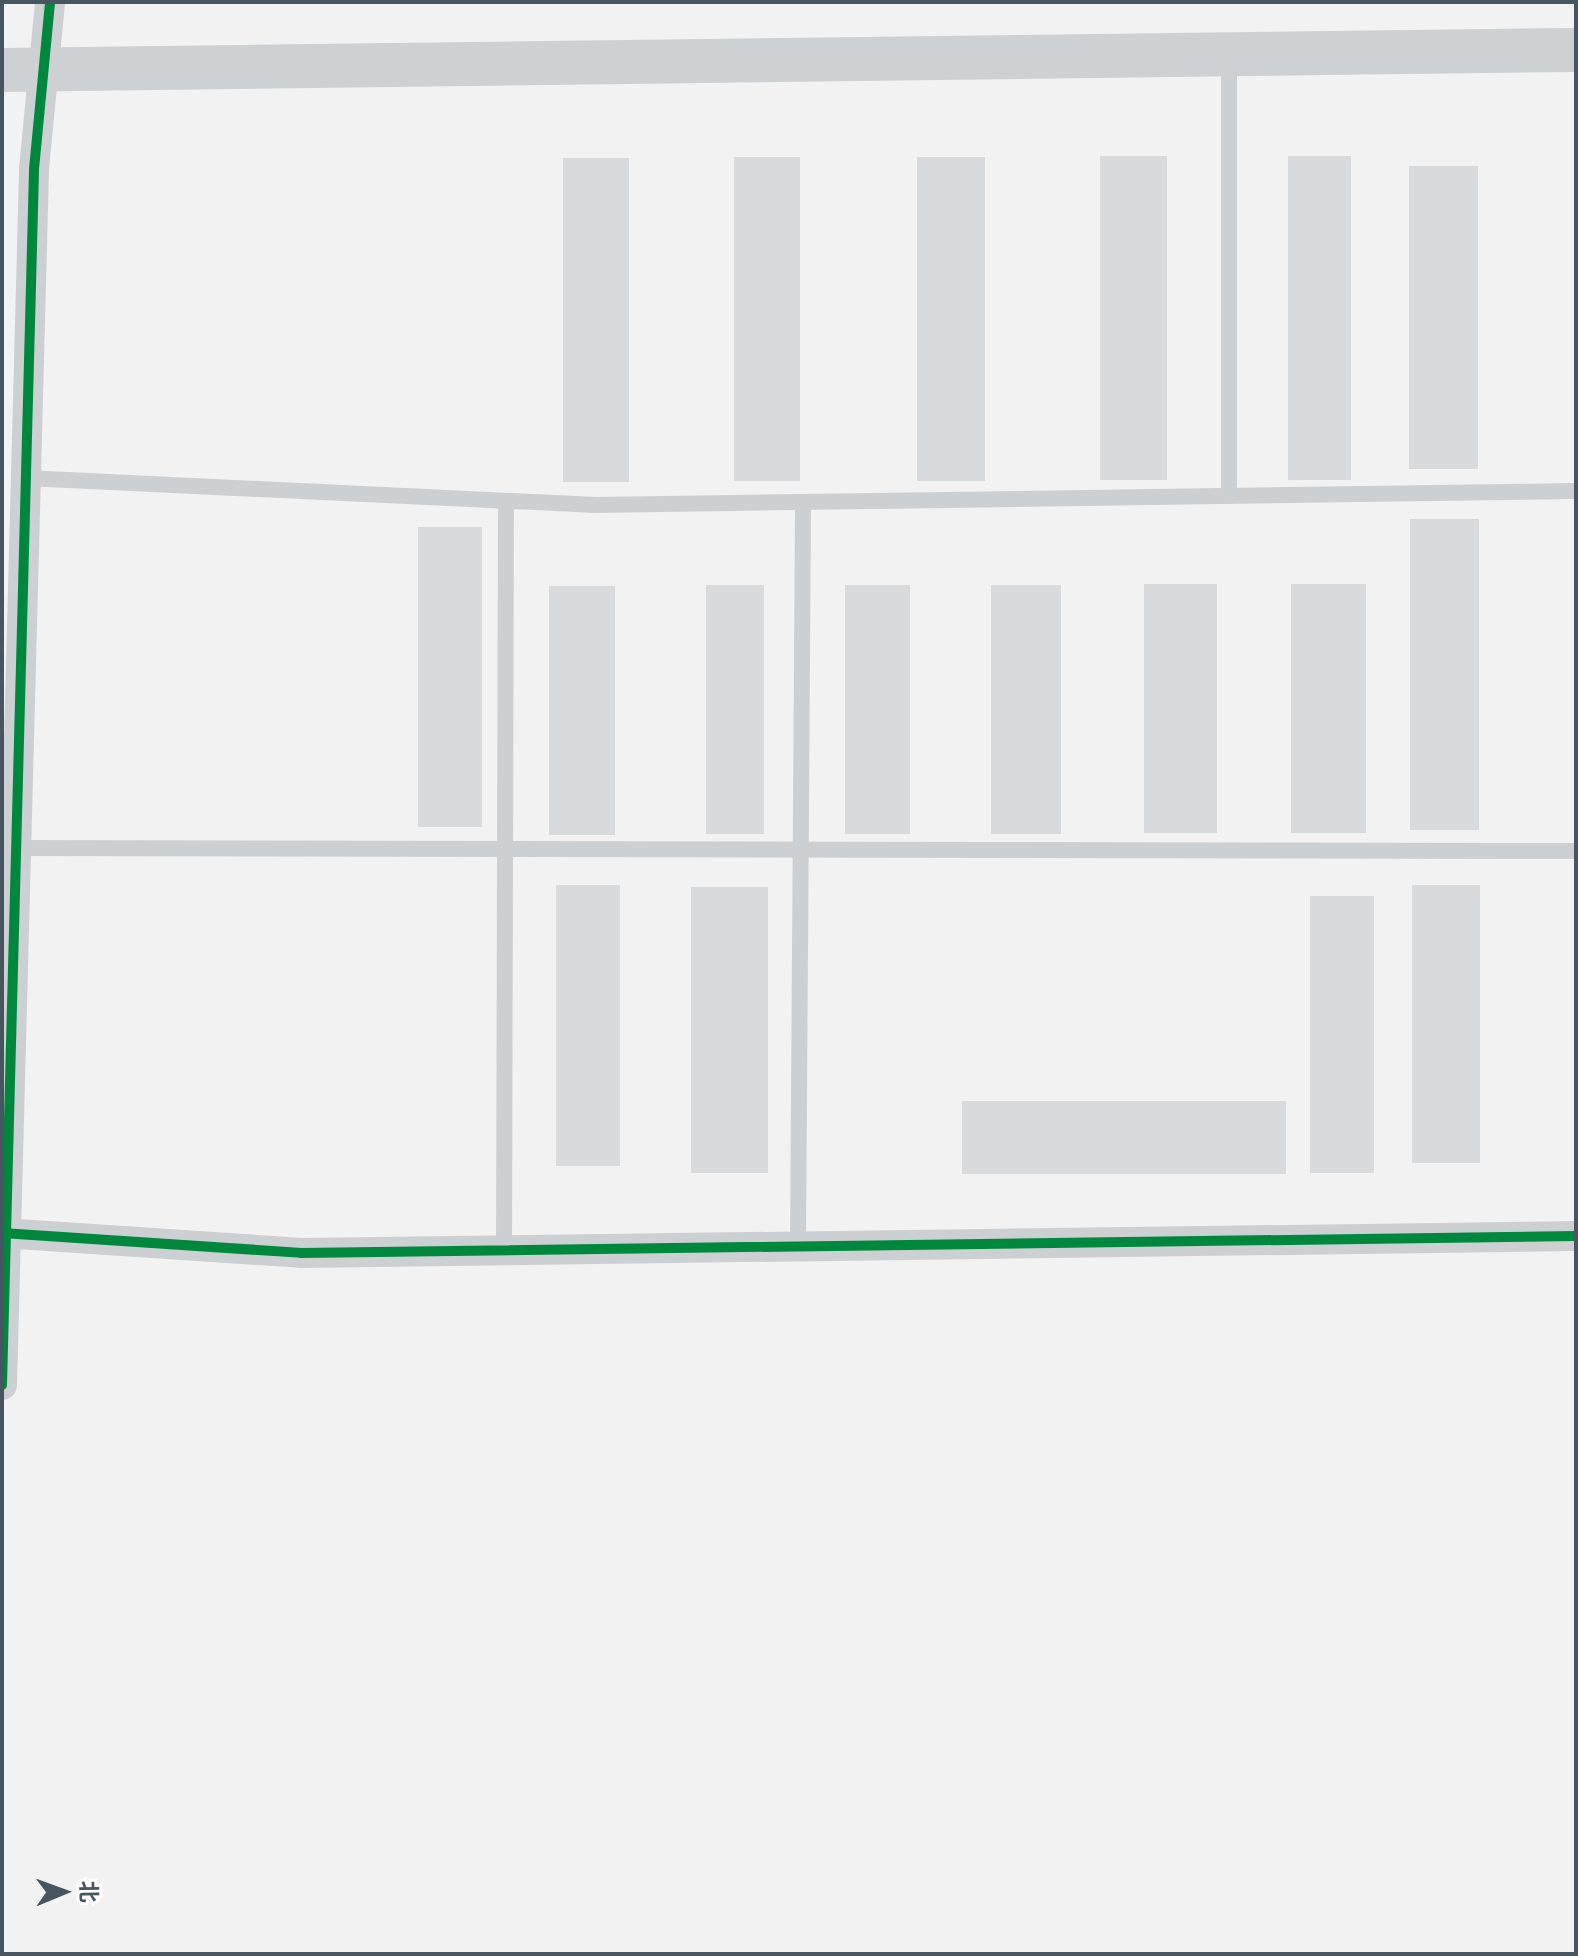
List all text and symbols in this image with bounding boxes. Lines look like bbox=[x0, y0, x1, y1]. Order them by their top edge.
north arrow bbox=[24, 1852, 104, 1932]
text: 北 bbox=[75, 1880, 102, 1903]

